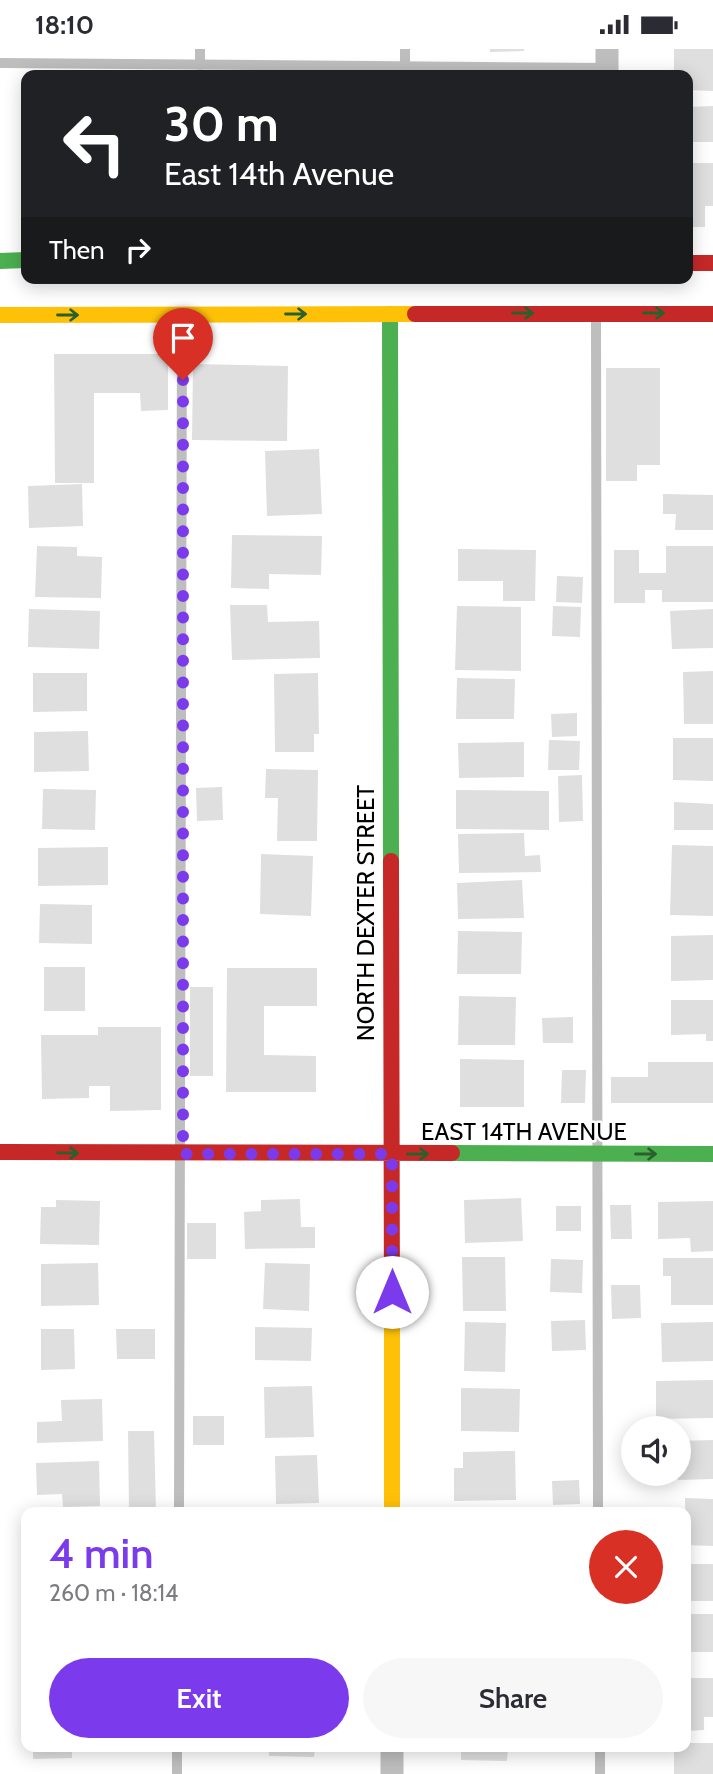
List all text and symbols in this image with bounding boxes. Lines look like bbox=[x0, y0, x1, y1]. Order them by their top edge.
text: 18:10 bbox=[35, 9, 94, 41]
text: 30 m bbox=[164, 94, 279, 153]
icon: left bbox=[49, 98, 140, 189]
text: East 14th Avenue bbox=[164, 154, 394, 193]
icon: right bbox=[119, 231, 157, 269]
text: Then bbox=[49, 234, 105, 266]
one-way arrow bbox=[511, 306, 534, 320]
one-way arrow bbox=[643, 306, 666, 320]
one-way arrow bbox=[284, 307, 307, 321]
one-way arrow bbox=[56, 308, 79, 322]
pin bbox=[153, 308, 213, 380]
icon: arrive bbox=[164, 319, 202, 357]
street label: NORTH DEXTER STREET bbox=[351, 785, 380, 1041]
street label: EAST 14TH AVENUE bbox=[421, 1117, 627, 1146]
one-way arrow bbox=[56, 1146, 79, 1160]
one-way arrow bbox=[406, 1147, 429, 1161]
one-way arrow bbox=[634, 1147, 657, 1161]
position arrow bbox=[355, 1255, 429, 1329]
map controls bbox=[621, 1416, 691, 1486]
button: sound bbox=[621, 1416, 691, 1486]
text: 4 min bbox=[49, 1527, 153, 1579]
button: close bbox=[589, 1530, 663, 1604]
text: 260 m · 18:14 bbox=[49, 1579, 178, 1607]
button: Exit bbox=[49, 1658, 349, 1738]
button: Share bbox=[363, 1658, 663, 1738]

